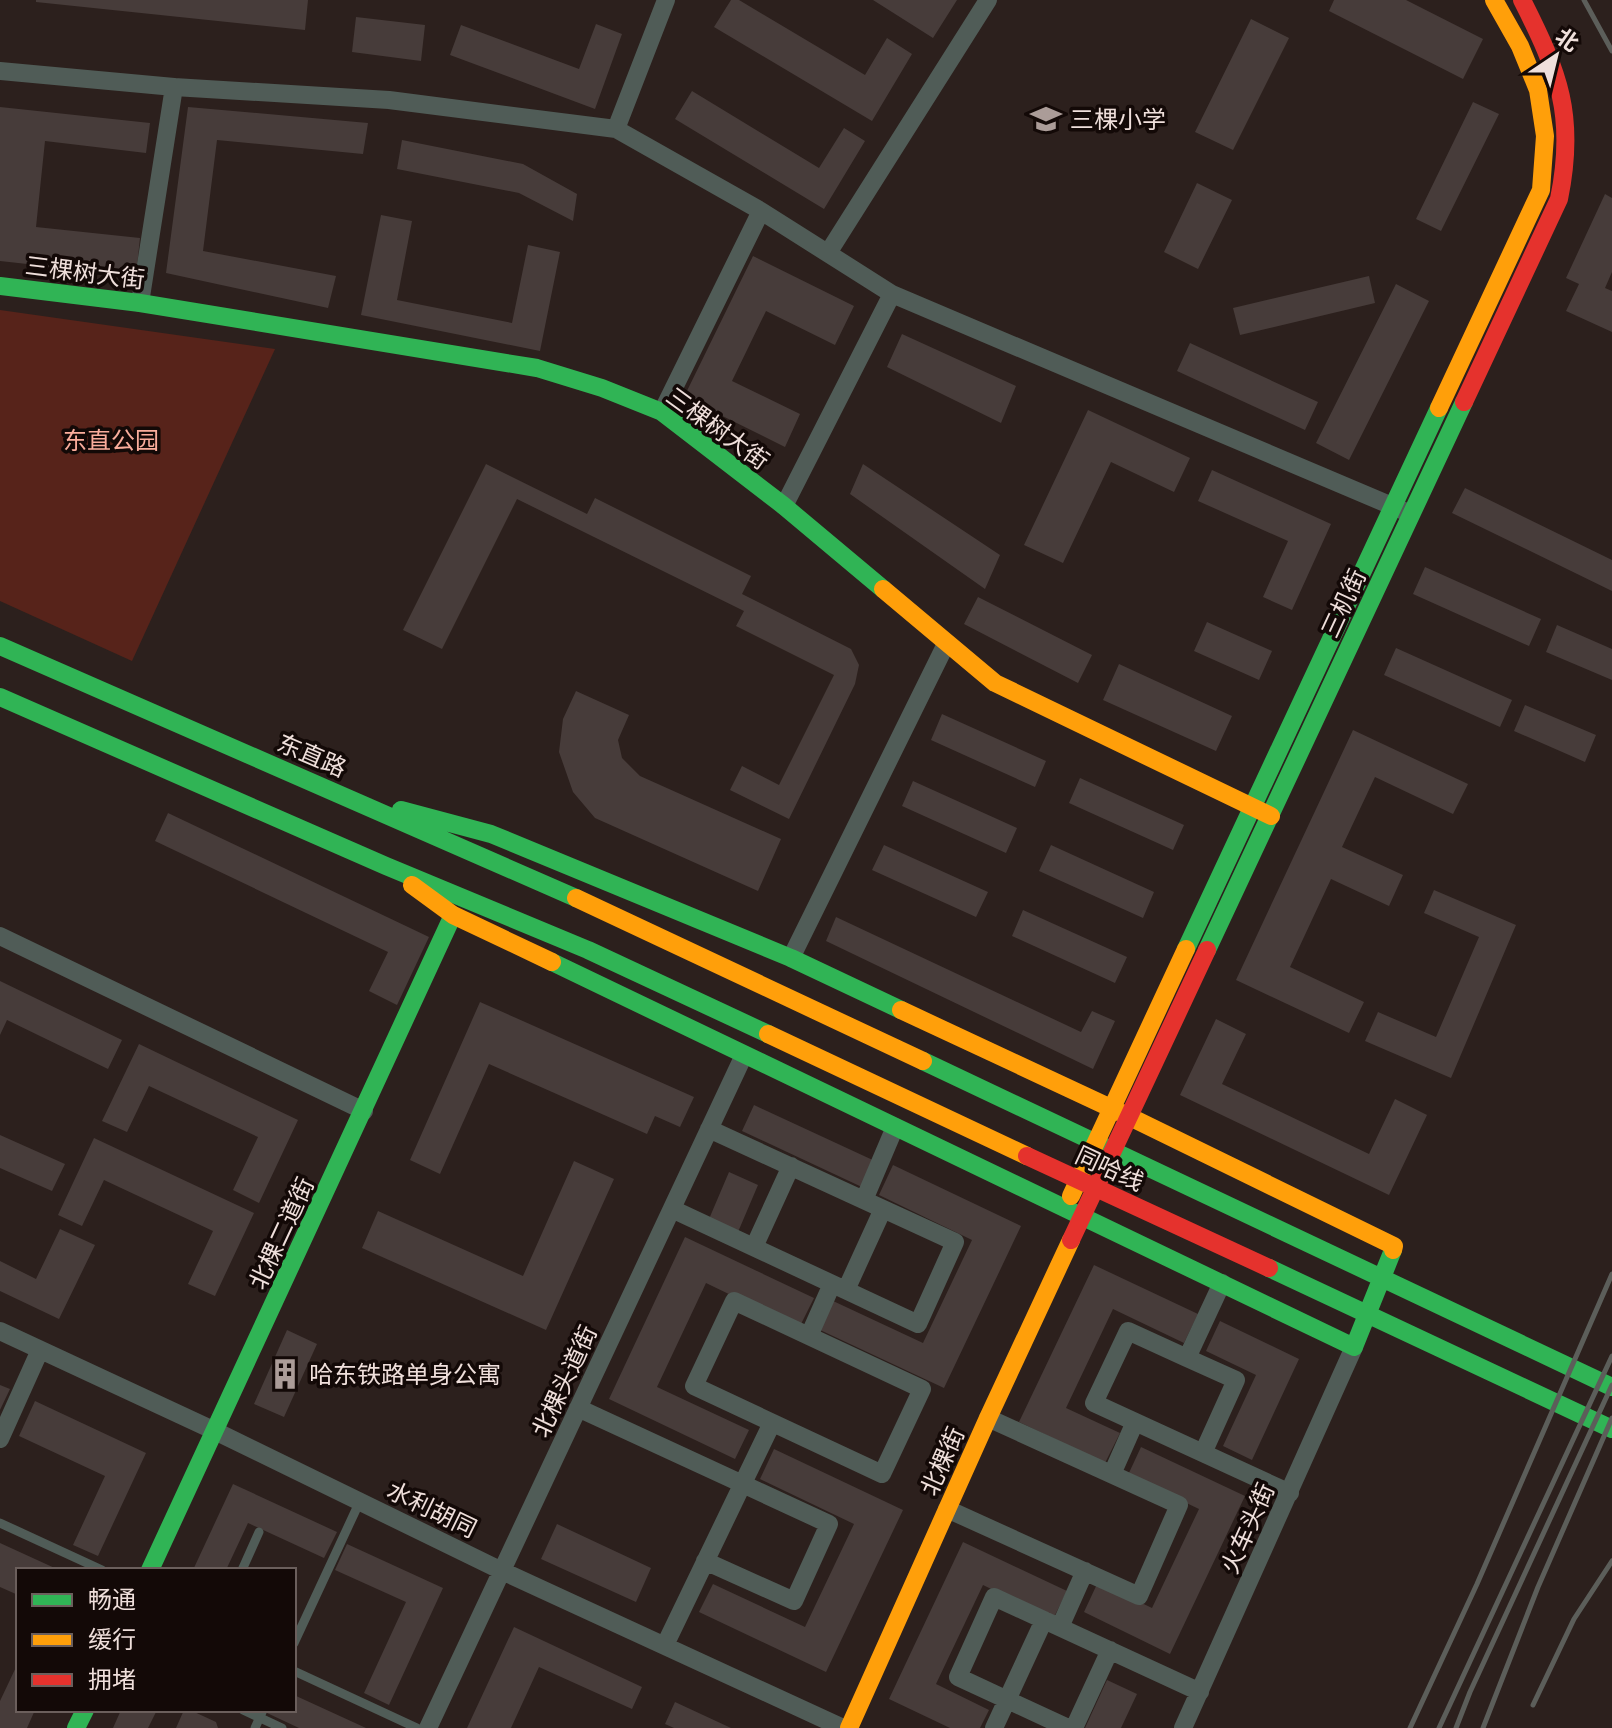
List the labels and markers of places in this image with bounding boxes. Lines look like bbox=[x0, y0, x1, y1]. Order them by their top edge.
school or university icon: 三棵小学 bbox=[1029, 102, 1063, 136]
place label: 三棵小学 bbox=[1070, 104, 1166, 134]
building icon: 哈东铁路单身公寓 bbox=[268, 1357, 302, 1391]
place label: 哈东铁路单身公寓 bbox=[309, 1359, 501, 1389]

